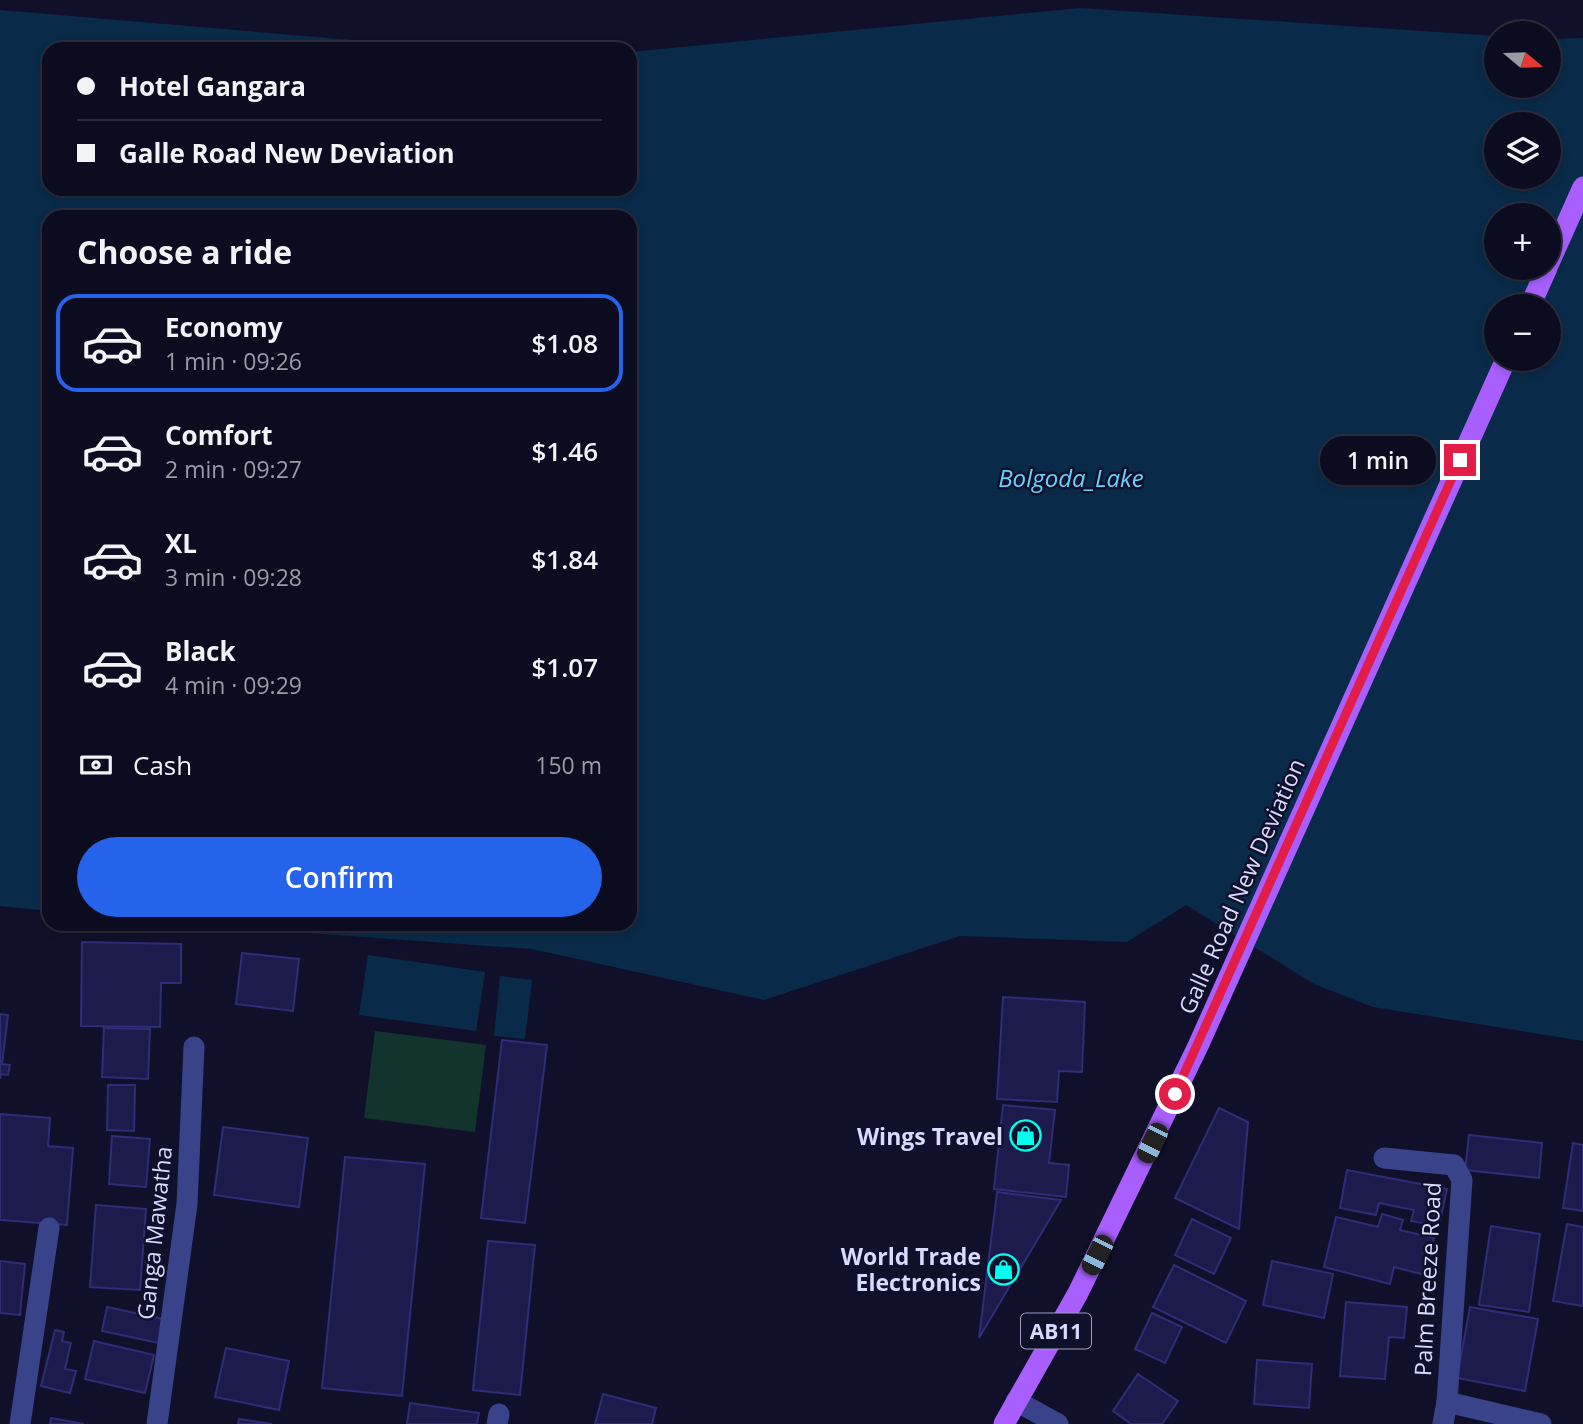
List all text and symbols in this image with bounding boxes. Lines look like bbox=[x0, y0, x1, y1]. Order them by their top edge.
north arrow bbox=[1484, 21, 1561, 98]
map controls bbox=[1484, 21, 1561, 371]
text: Hotel Gangara bbox=[119, 68, 306, 104]
button: layers bbox=[1484, 112, 1561, 189]
text: Galle Road New Deviation bbox=[119, 135, 455, 171]
button: + bbox=[1484, 203, 1561, 280]
text: Choose a ride bbox=[77, 230, 292, 273]
button: − bbox=[1484, 294, 1561, 371]
text: Economy bbox=[165, 309, 283, 345]
icon: car bbox=[81, 312, 144, 375]
text: $1.08 bbox=[531, 325, 598, 361]
text: 1 min · 09:26 bbox=[165, 345, 302, 377]
text: Comfort bbox=[165, 417, 272, 453]
icon: car bbox=[81, 420, 144, 483]
text: $1.46 bbox=[531, 433, 598, 469]
callout: 1 min bbox=[1320, 435, 1436, 484]
text: 1 min bbox=[1347, 444, 1409, 476]
route end bbox=[1444, 444, 1476, 476]
text: 2 min · 09:27 bbox=[165, 453, 302, 485]
water label: Bolgoda_Lake bbox=[998, 461, 1144, 494]
text: XL bbox=[165, 525, 197, 561]
icon: car bbox=[81, 528, 144, 591]
text: $1.84 bbox=[531, 541, 598, 577]
text: 3 min · 09:28 bbox=[165, 561, 302, 593]
text: Black bbox=[165, 633, 236, 669]
icon: car bbox=[81, 636, 144, 699]
text: $1.07 bbox=[531, 649, 598, 685]
text: 4 min · 09:29 bbox=[165, 669, 302, 701]
icon: cash bbox=[77, 746, 115, 784]
text: Cash bbox=[133, 747, 192, 783]
text: 150 m bbox=[535, 749, 602, 781]
street label: Galle Road New Deviation bbox=[1170, 753, 1312, 1019]
button: Confirm bbox=[77, 837, 602, 917]
route start bbox=[1159, 1078, 1191, 1110]
shop icon: Wings Travel bbox=[1009, 1119, 1043, 1153]
place label: Wings Travel bbox=[857, 1120, 1003, 1152]
car bbox=[1134, 1120, 1171, 1166]
street label: Ganga Mawatha bbox=[129, 1145, 179, 1321]
street label: Palm Breeze Road bbox=[1406, 1181, 1448, 1377]
car bbox=[1079, 1232, 1116, 1278]
place label: World Trade Electronics bbox=[841, 1240, 981, 1298]
shop icon: World Trade Electronics bbox=[987, 1252, 1021, 1286]
road number: AB11 bbox=[1021, 1314, 1091, 1348]

